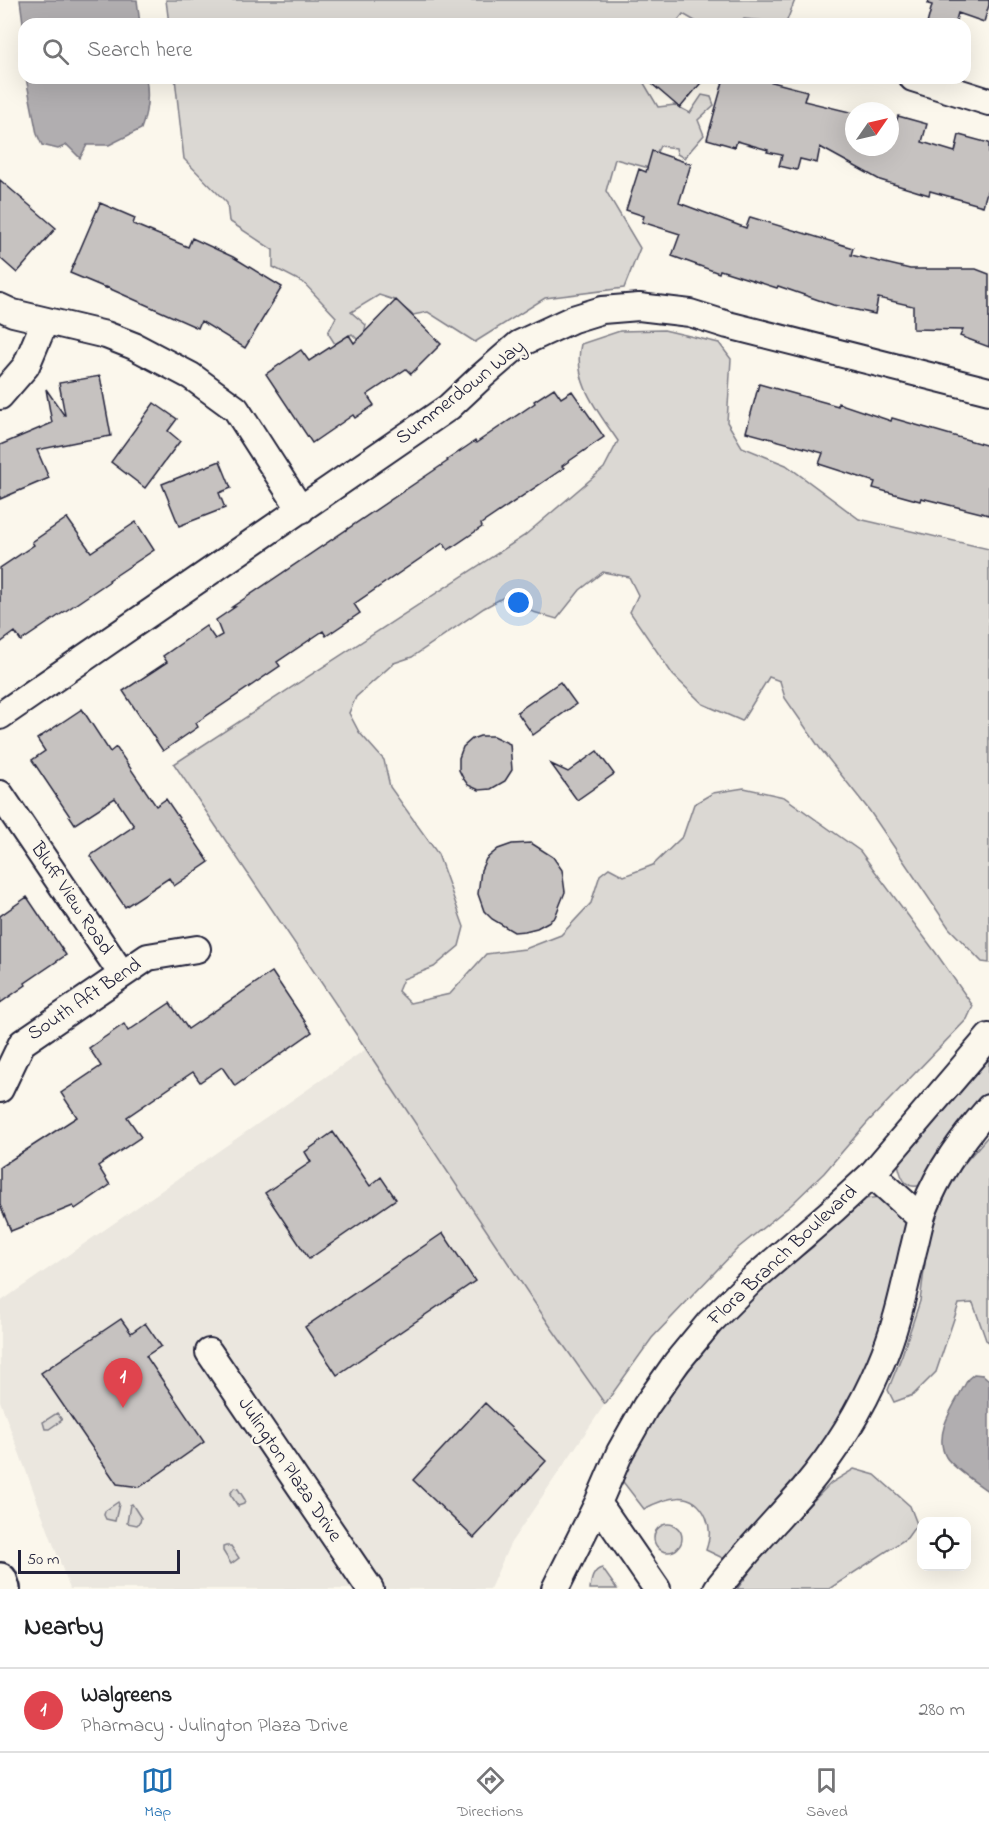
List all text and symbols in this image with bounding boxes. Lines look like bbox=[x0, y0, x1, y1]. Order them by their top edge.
search box bbox=[18, 18, 971, 84]
icon: search bbox=[39, 35, 72, 68]
text: Search here bbox=[87, 35, 192, 67]
north arrow bbox=[845, 102, 899, 156]
street label: Summerdown Way bbox=[390, 333, 532, 453]
your location bbox=[504, 588, 533, 617]
street label: Bluff View Road bbox=[22, 836, 120, 961]
street label: South Aft Bend bbox=[22, 951, 148, 1049]
street label: Flora Branch Boulevard bbox=[701, 1179, 865, 1334]
pin: 1 bbox=[104, 1358, 142, 1408]
street label: Julington Plaza Drive bbox=[229, 1392, 348, 1549]
map controls bbox=[917, 1517, 971, 1571]
button: locate bbox=[917, 1517, 971, 1571]
scale bar bbox=[18, 1547, 180, 1574]
text: 50 m bbox=[27, 1548, 59, 1572]
text: Nearby bbox=[24, 1609, 103, 1647]
text: Walgreens bbox=[81, 1680, 172, 1712]
text: 1 bbox=[40, 1696, 47, 1725]
text: 280 m bbox=[918, 1696, 965, 1725]
text: Pharmacy · Julington Plaza Drive bbox=[81, 1712, 348, 1741]
tab: Map bbox=[141, 1764, 174, 1824]
tab: Directions bbox=[457, 1764, 523, 1824]
tab: Saved bbox=[806, 1764, 848, 1824]

